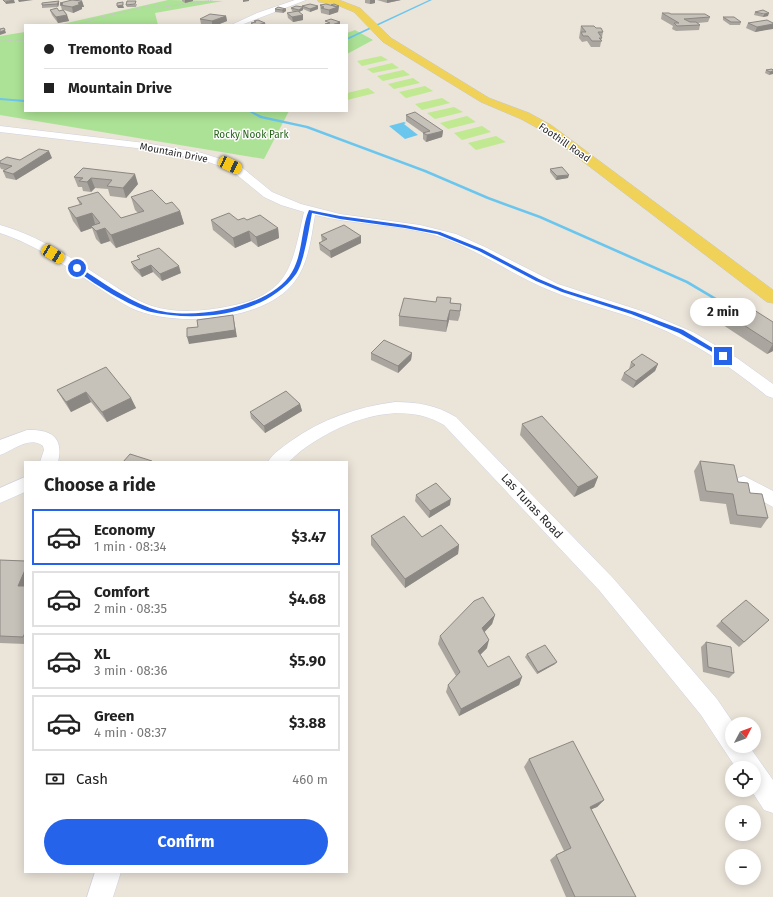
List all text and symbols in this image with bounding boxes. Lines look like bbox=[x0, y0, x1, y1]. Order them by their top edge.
text: Tremonto Road bbox=[68, 40, 172, 58]
text: Mountain Drive bbox=[68, 79, 172, 97]
street label: Foothill Road bbox=[536, 121, 592, 165]
park label: Rocky Nook Park bbox=[213, 129, 289, 141]
street label: Mountain Drive bbox=[139, 141, 209, 165]
car bbox=[217, 154, 243, 176]
car bbox=[40, 243, 66, 265]
route start bbox=[68, 259, 86, 277]
callout: 2 min bbox=[690, 298, 756, 326]
text: 2 min bbox=[707, 304, 739, 319]
route end bbox=[714, 347, 732, 365]
street label: Las Tunas Road bbox=[498, 471, 566, 541]
text: Choose a ride bbox=[44, 474, 156, 496]
icon: car bbox=[46, 519, 82, 555]
text: Economy bbox=[94, 521, 155, 539]
text: $3.47 bbox=[292, 528, 326, 546]
text: 1 min · 08:34 bbox=[94, 539, 167, 554]
icon: car bbox=[46, 581, 82, 617]
text: Comfort bbox=[94, 583, 150, 601]
text: $4.68 bbox=[289, 590, 326, 608]
text: 2 min · 08:35 bbox=[94, 601, 167, 616]
icon: car bbox=[46, 643, 82, 679]
text: XL bbox=[94, 645, 110, 663]
text: $5.90 bbox=[289, 652, 326, 670]
text: 3 min · 08:36 bbox=[94, 663, 167, 678]
icon: car bbox=[46, 705, 82, 741]
text: Green bbox=[94, 707, 134, 725]
text: $3.88 bbox=[289, 714, 326, 732]
north arrow bbox=[725, 717, 761, 753]
map controls bbox=[725, 717, 761, 885]
text: 4 min · 08:37 bbox=[94, 725, 167, 740]
button: locate bbox=[725, 761, 761, 797]
icon: cash bbox=[44, 768, 66, 790]
text: Cash bbox=[76, 770, 108, 788]
text: 460 m bbox=[292, 772, 328, 787]
button: + bbox=[725, 805, 761, 841]
button: Confirm bbox=[44, 819, 328, 865]
button: − bbox=[725, 849, 761, 885]

